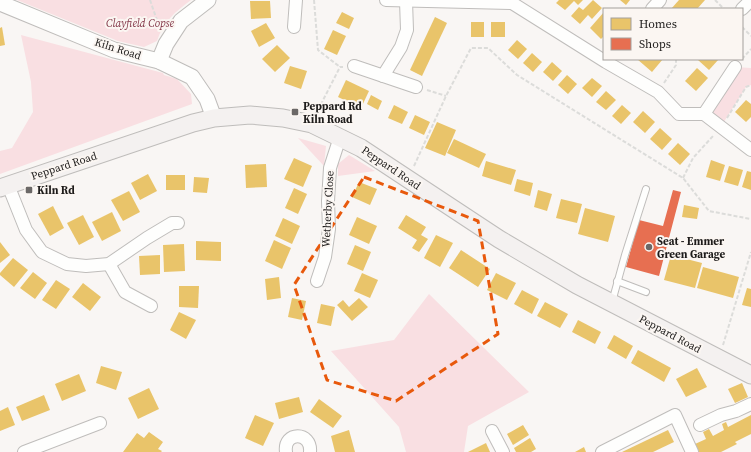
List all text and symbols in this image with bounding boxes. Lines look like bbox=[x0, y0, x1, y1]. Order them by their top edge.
legend bbox=[603, 8, 743, 60]
park label: Clayfield Copse bbox=[106, 16, 175, 31]
text: Homes bbox=[639, 16, 677, 32]
street label: Kiln Road bbox=[93, 34, 144, 64]
text: Shops bbox=[639, 36, 671, 52]
place label: Peppard Rd Kiln Road bbox=[303, 99, 362, 127]
marker: Peppard Rd Kiln Road bbox=[290, 107, 300, 117]
street label: Peppard Road bbox=[358, 143, 424, 194]
street label: Peppard Road bbox=[29, 148, 100, 184]
street label: Wetherby Close bbox=[319, 170, 338, 248]
place label: Kiln Rd bbox=[37, 183, 75, 198]
marker: Kiln Rd bbox=[24, 185, 34, 195]
place label: Seat - Emmer Green Garage bbox=[657, 234, 726, 262]
marker: Seat - Emmer Green Garage bbox=[644, 242, 654, 252]
street label: Peppard Road bbox=[636, 311, 704, 357]

